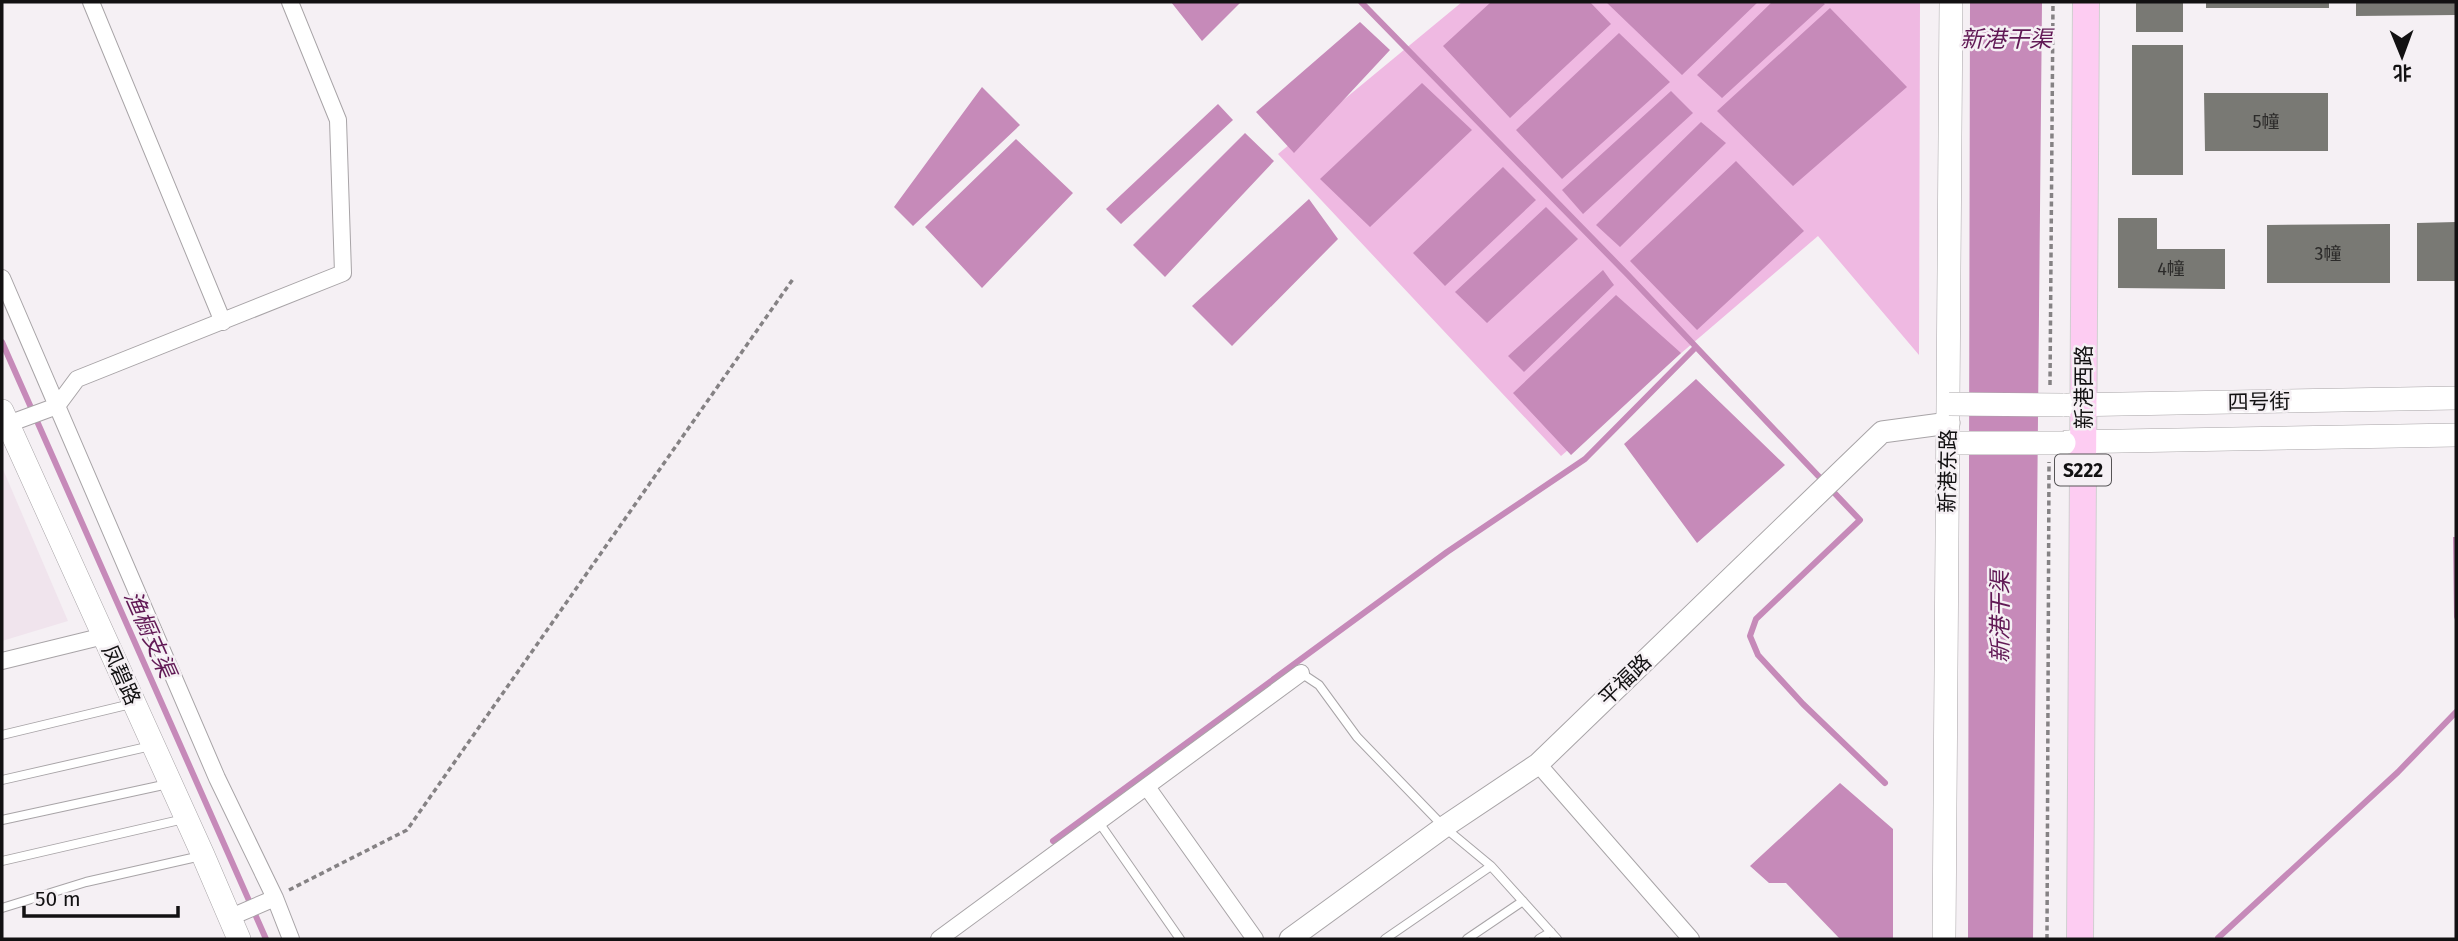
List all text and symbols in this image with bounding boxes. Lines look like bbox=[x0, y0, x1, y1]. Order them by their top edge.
north arrow bbox=[2367, 21, 2437, 91]
water label: 新港干渠 bbox=[1960, 25, 2055, 53]
text: 北 bbox=[2393, 61, 2412, 84]
house number: 5幢 bbox=[2252, 111, 2280, 133]
house number: 3幢 bbox=[2315, 243, 2341, 265]
house number: 4幢 bbox=[2157, 258, 2185, 280]
street label: 新港西路 bbox=[2071, 345, 2097, 429]
street label: 四号街 bbox=[2227, 388, 2291, 416]
street label: 新港东路 bbox=[1934, 429, 1962, 513]
road number: S222 bbox=[2055, 454, 2111, 485]
water label: 新港干渠 bbox=[1986, 568, 2014, 663]
water label: 渔橱支渠 bbox=[119, 586, 183, 684]
street label: 凤碧路 bbox=[96, 641, 146, 709]
street label: 平福路 bbox=[1593, 649, 1657, 711]
scale bar bbox=[24, 874, 178, 918]
text: 50 m bbox=[35, 886, 81, 912]

